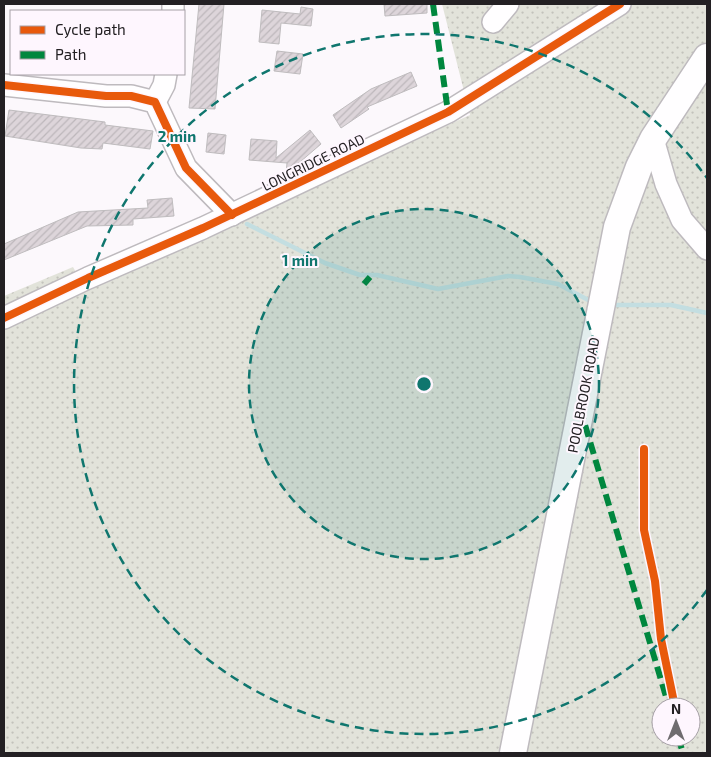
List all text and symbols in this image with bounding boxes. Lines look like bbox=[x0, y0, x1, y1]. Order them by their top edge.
legend bbox=[10, 10, 185, 75]
text: Cycle path bbox=[55, 20, 126, 38]
text: Path bbox=[55, 45, 86, 63]
text: 2 min bbox=[158, 127, 196, 145]
street label: LONGRIDGE ROAD bbox=[259, 130, 367, 194]
text: 1 min bbox=[282, 251, 318, 269]
street label: POOLBROOK ROAD bbox=[563, 336, 603, 454]
centre of rings bbox=[415, 375, 433, 393]
north arrow bbox=[651, 697, 701, 747]
text: N bbox=[671, 700, 681, 717]

